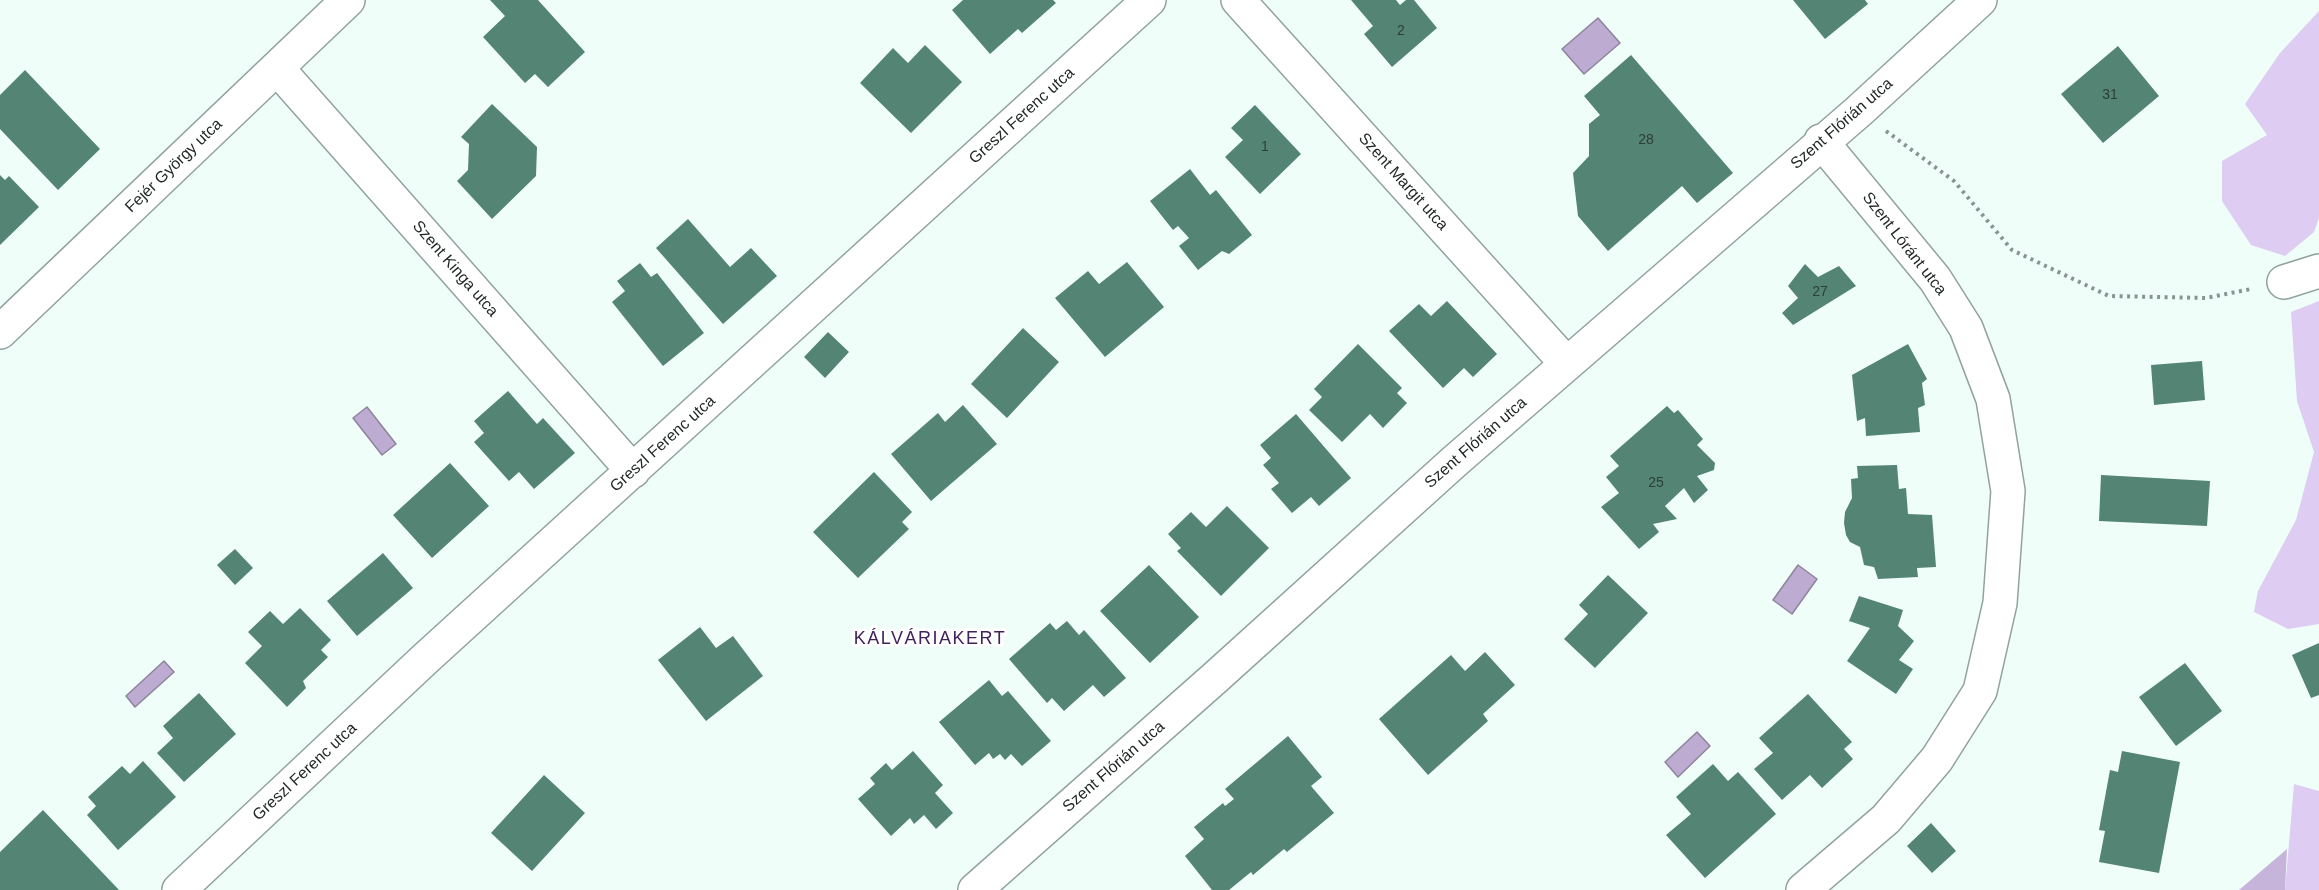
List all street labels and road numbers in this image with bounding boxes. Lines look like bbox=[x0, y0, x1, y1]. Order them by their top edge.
street label: Greszl Ferenc utca bbox=[965, 64, 1079, 168]
street label: Szent Flórián utca bbox=[1787, 74, 1897, 174]
street label: Fejér György utca bbox=[122, 115, 226, 217]
street label: Szent Margit utca bbox=[1354, 129, 1452, 235]
street label: Szent Lóránt utca bbox=[1858, 189, 1950, 299]
street label: Szent Kinga utca bbox=[408, 217, 502, 321]
street label: Greszl Ferenc utca bbox=[606, 392, 720, 496]
street label: Szent Flórián utca bbox=[1421, 393, 1531, 493]
street label: Szent Flórián utca bbox=[1059, 717, 1169, 817]
street label: Greszl Ferenc utca bbox=[249, 719, 361, 825]

